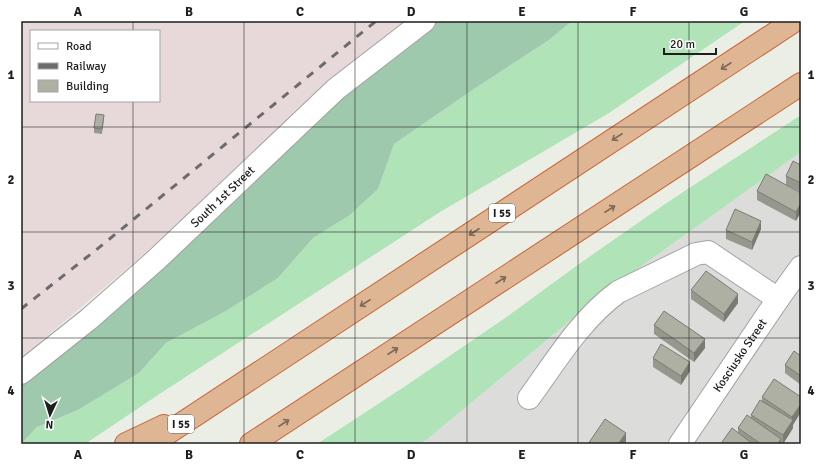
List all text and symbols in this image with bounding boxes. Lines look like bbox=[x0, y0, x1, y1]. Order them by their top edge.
text: A bbox=[74, 4, 83, 20]
text: B bbox=[185, 4, 193, 20]
text: C bbox=[296, 4, 304, 20]
text: D bbox=[407, 4, 416, 20]
text: E bbox=[518, 4, 526, 20]
text: F bbox=[630, 4, 637, 20]
text: G bbox=[740, 4, 748, 20]
legend bbox=[30, 30, 160, 102]
scale bar bbox=[664, 30, 716, 56]
text: 20 m bbox=[670, 37, 695, 52]
text: Road bbox=[66, 39, 92, 54]
text: Railway bbox=[66, 59, 106, 74]
one-way arrow bbox=[720, 62, 732, 70]
text: 1 bbox=[7, 67, 15, 83]
text: 1 bbox=[807, 67, 815, 83]
text: Building bbox=[66, 79, 109, 94]
one-way arrow bbox=[612, 133, 623, 141]
street label: South 1st Street bbox=[187, 163, 258, 231]
text: 2 bbox=[7, 172, 15, 188]
text: 2 bbox=[807, 172, 815, 188]
road number: I 55 bbox=[489, 204, 515, 222]
one-way arrow bbox=[604, 205, 615, 213]
one-way arrow bbox=[468, 228, 480, 236]
one-way arrow bbox=[496, 276, 507, 284]
text: 3 bbox=[7, 278, 15, 294]
text: 3 bbox=[807, 278, 815, 294]
one-way arrow bbox=[360, 299, 371, 307]
street label: Kosciusko Street bbox=[710, 316, 770, 395]
one-way arrow bbox=[387, 347, 398, 355]
text: 4 bbox=[7, 383, 15, 399]
text: 4 bbox=[807, 383, 815, 399]
north arrow bbox=[30, 395, 70, 435]
road number: I 55 bbox=[168, 415, 194, 433]
text: N bbox=[45, 418, 54, 431]
one-way arrow bbox=[278, 418, 290, 426]
text: A bbox=[74, 447, 83, 463]
text: B bbox=[185, 447, 193, 463]
text: C bbox=[296, 447, 304, 463]
text: D bbox=[407, 447, 416, 463]
text: E bbox=[518, 447, 526, 463]
text: F bbox=[630, 447, 637, 463]
text: G bbox=[740, 447, 748, 463]

